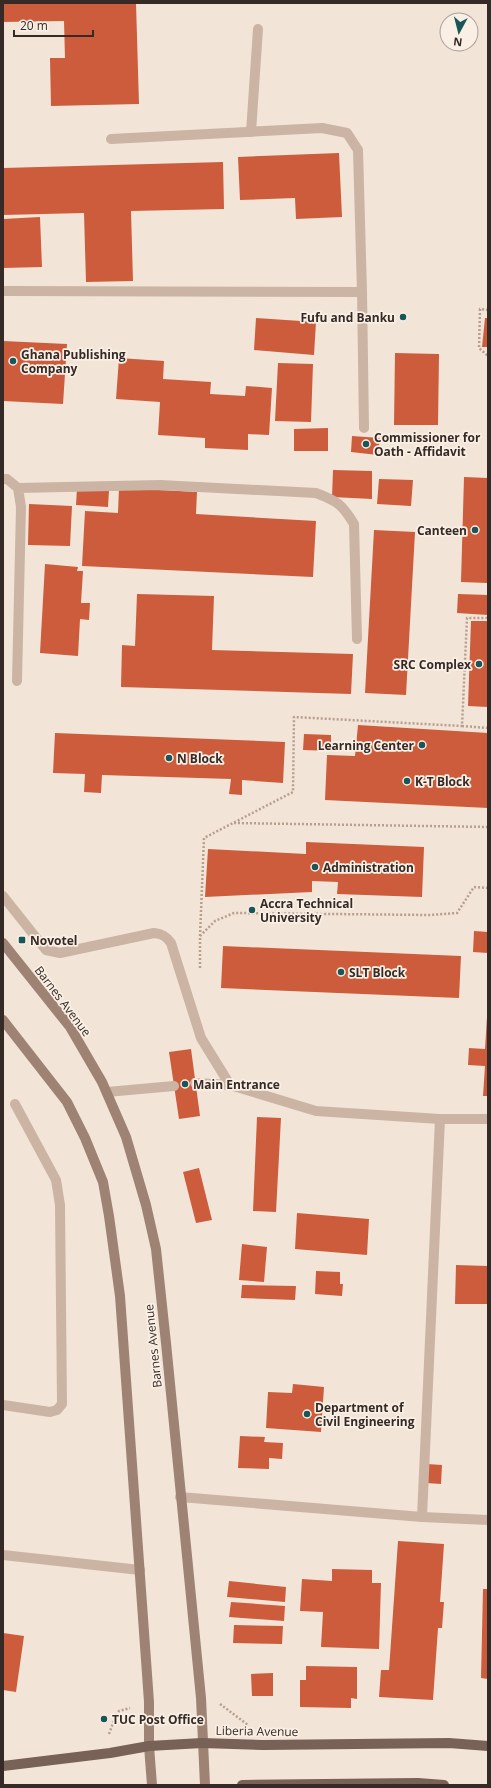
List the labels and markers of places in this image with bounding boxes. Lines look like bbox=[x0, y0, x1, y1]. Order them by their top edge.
place label: Fufu and Banku bbox=[301, 309, 395, 326]
marker: Fufu and Banku bbox=[398, 312, 408, 322]
place label: Ghana Publishing Company bbox=[21, 346, 126, 377]
marker: Ghana Publishing Company bbox=[8, 356, 18, 366]
place label: Commissioner for Oath - Affidavit bbox=[374, 429, 481, 460]
marker: Commissioner for Oath - Affidavit bbox=[361, 439, 371, 449]
place label: Canteen bbox=[417, 522, 467, 539]
marker: Canteen bbox=[470, 525, 480, 535]
place label: SRC Complex bbox=[394, 656, 471, 673]
marker: SRC Complex bbox=[474, 659, 484, 669]
place label: Learning Center bbox=[318, 737, 415, 754]
marker: Learning Center bbox=[417, 740, 427, 750]
place label: N Block bbox=[177, 750, 223, 767]
marker: N Block bbox=[164, 753, 174, 763]
place label: K-T Block bbox=[415, 773, 470, 790]
marker: K-T Block bbox=[402, 776, 412, 786]
place label: Administration bbox=[323, 859, 414, 876]
marker: Administration bbox=[310, 862, 320, 872]
place label: Accra Technical University bbox=[260, 895, 353, 926]
marker: Accra Technical University bbox=[247, 905, 257, 915]
place label: Novotel bbox=[30, 932, 77, 949]
marker: Novotel bbox=[17, 935, 27, 945]
place label: SLT Block bbox=[349, 964, 406, 981]
marker: SLT Block bbox=[336, 967, 346, 977]
place label: Main Entrance bbox=[193, 1076, 280, 1093]
marker: Main Entrance bbox=[180, 1079, 190, 1089]
place label: Department of Civil Engineering bbox=[315, 1399, 415, 1430]
marker: Department of Civil Engineering bbox=[302, 1409, 312, 1419]
place label: TUC Post Office bbox=[112, 1711, 204, 1728]
marker: TUC Post Office bbox=[99, 1714, 109, 1724]

